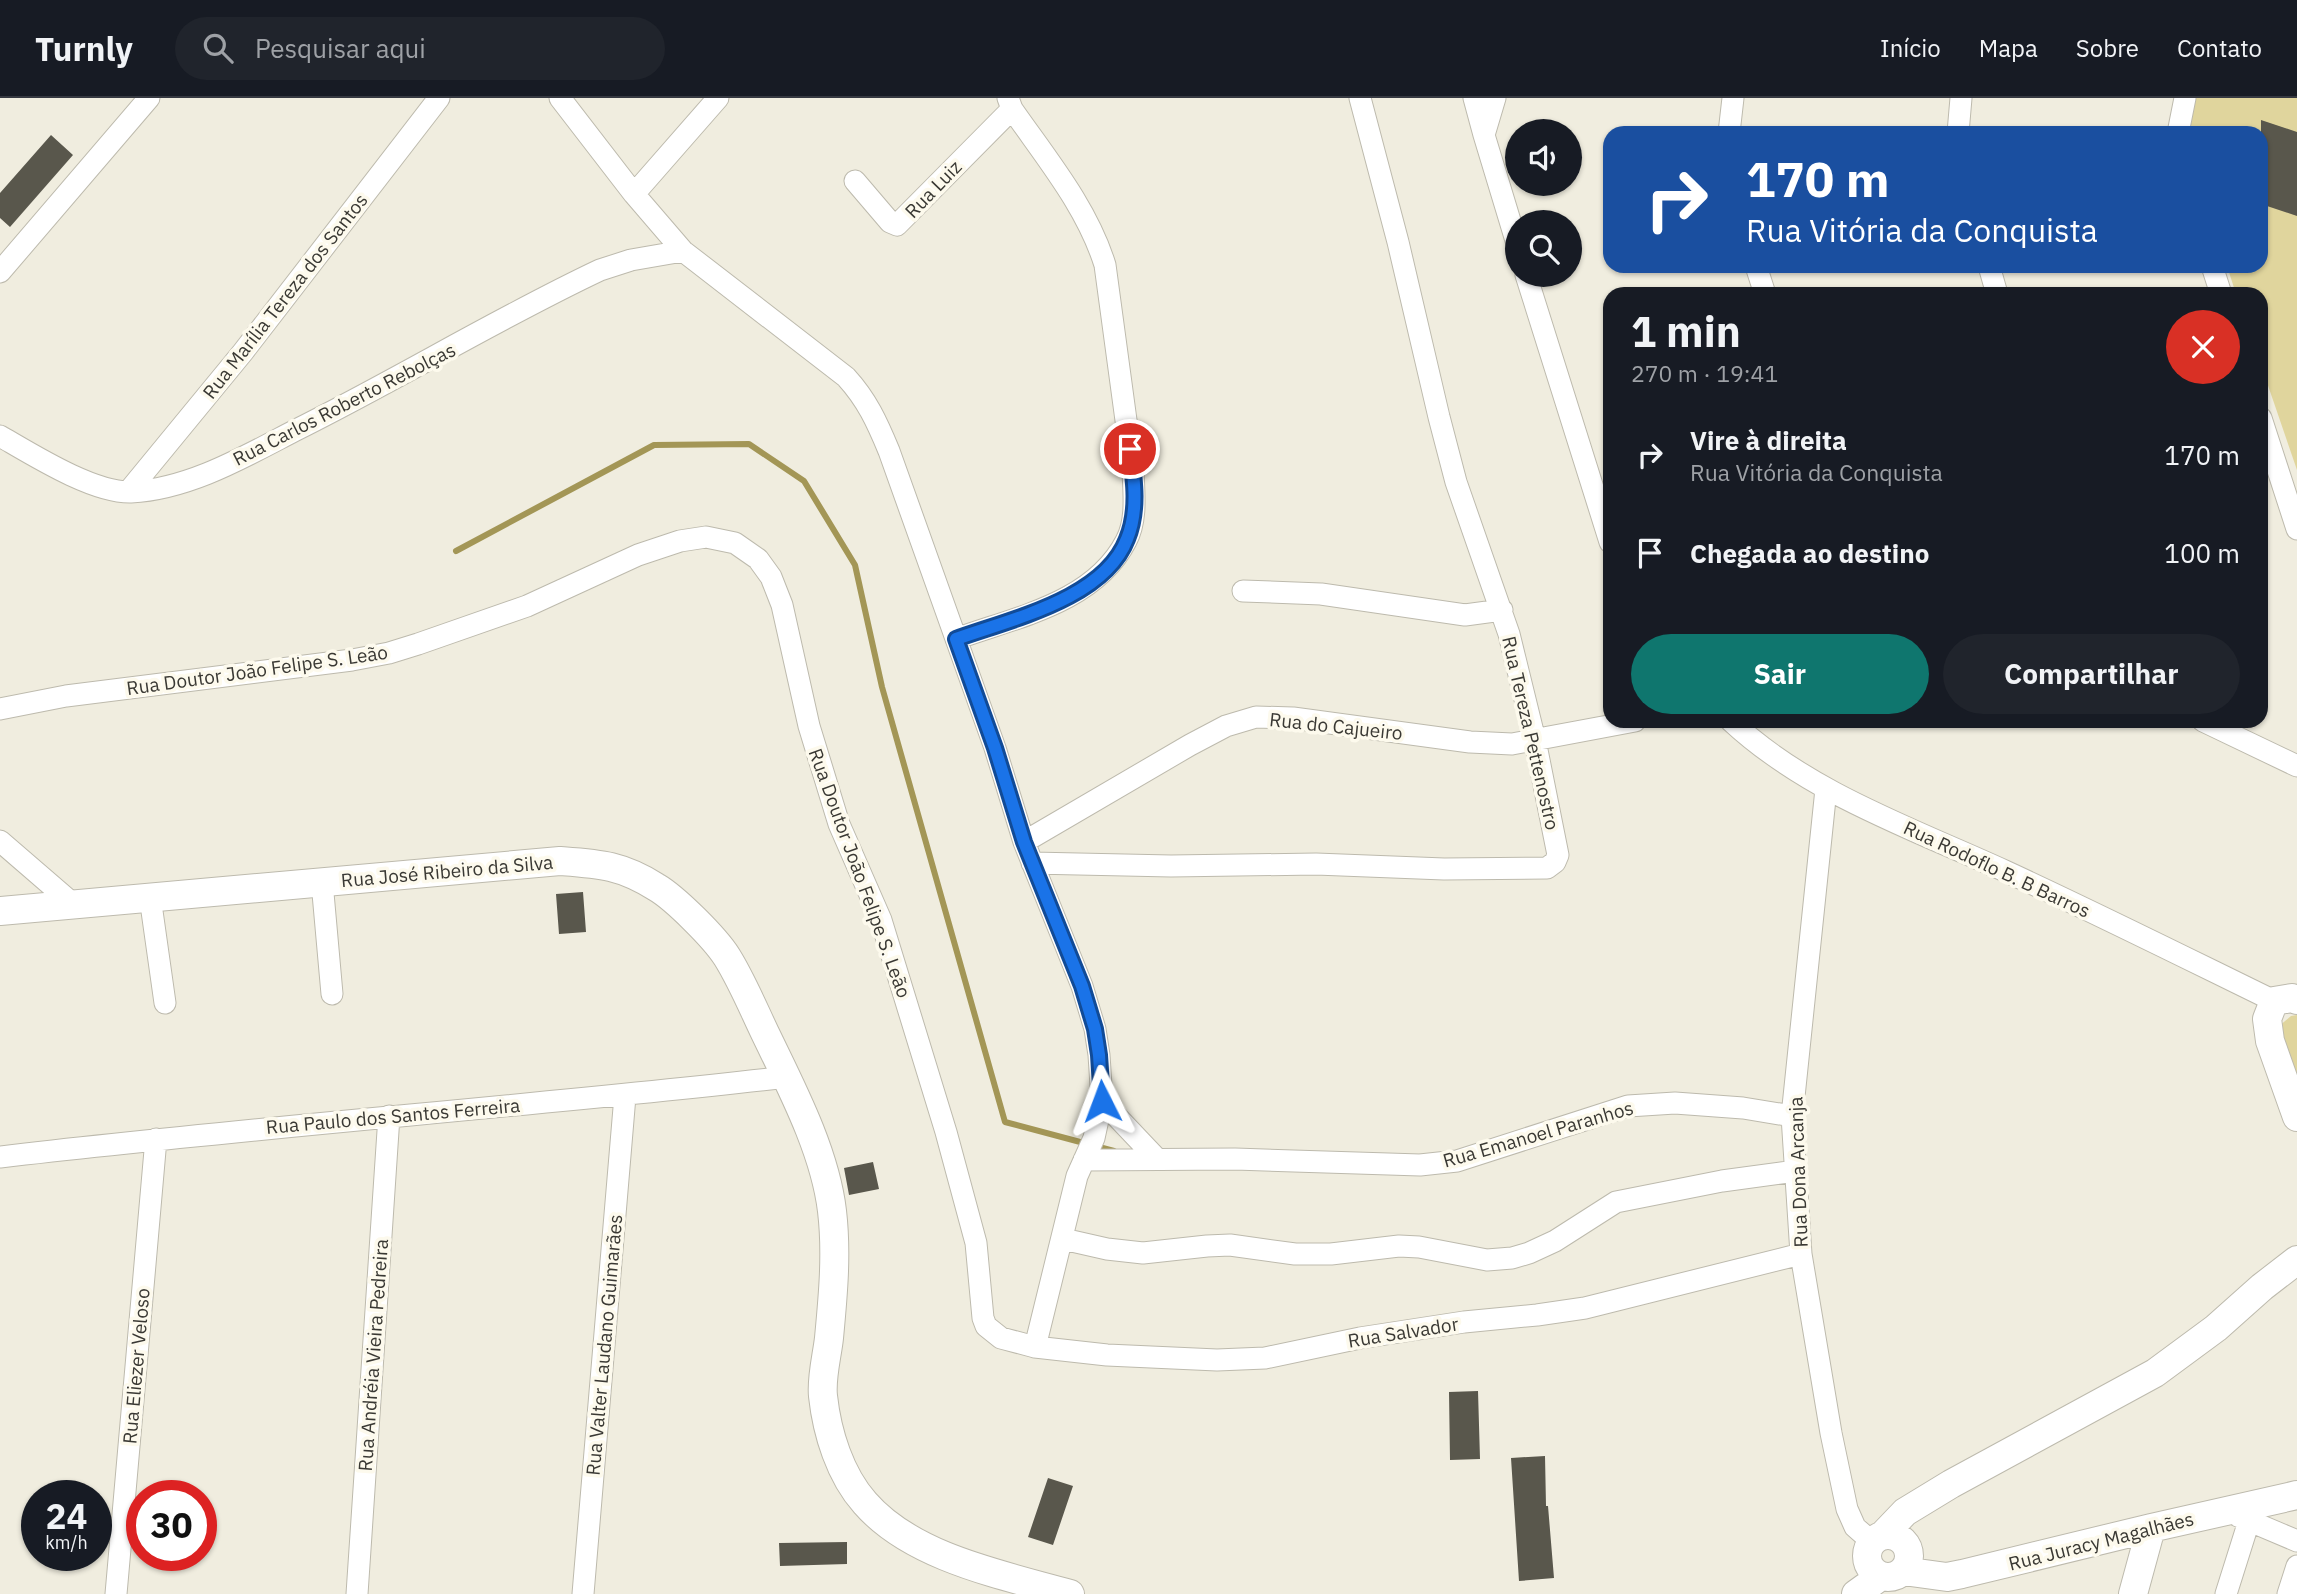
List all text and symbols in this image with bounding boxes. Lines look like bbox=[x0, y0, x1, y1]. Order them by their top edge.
search box bbox=[175, 17, 665, 80]
text: Turnly bbox=[35, 27, 133, 70]
icon: search bbox=[199, 29, 237, 67]
text: Pesquisar aqui bbox=[255, 31, 426, 65]
text: Início bbox=[1880, 32, 1941, 64]
text: Mapa bbox=[1979, 32, 2038, 64]
text: Sobre bbox=[2076, 32, 2139, 64]
text: Contato bbox=[2177, 32, 2262, 64]
map controls bbox=[1505, 119, 1582, 287]
button: sound bbox=[1505, 119, 1582, 196]
text: 170 m bbox=[1746, 147, 1890, 210]
icon: right bbox=[1631, 154, 1722, 245]
street label: Rua Luiz bbox=[900, 155, 967, 223]
street label: Rua Marília Tereza dos Santos bbox=[197, 189, 373, 403]
text: Rua Vitória da Conquista bbox=[1746, 209, 2098, 251]
button: search bbox=[1505, 210, 1582, 287]
text: 1 min bbox=[1631, 304, 1741, 359]
button: close bbox=[2166, 310, 2240, 384]
street label: Rua Carlos Roberto Rebolças bbox=[229, 337, 459, 471]
text: 270 m · 19:41 bbox=[1631, 358, 1778, 388]
pin bbox=[1100, 419, 1160, 479]
text: Vire à direita bbox=[1690, 423, 1847, 457]
icon: arrive bbox=[1111, 430, 1149, 468]
icon: right bbox=[1631, 436, 1669, 474]
text: 170 m bbox=[2164, 438, 2240, 472]
text: Rua Vitória da Conquista bbox=[1690, 457, 1943, 487]
icon: arrive bbox=[1631, 534, 1669, 572]
text: Chegada ao destino bbox=[1690, 536, 1929, 570]
text: 100 m bbox=[2164, 536, 2240, 570]
street label: Rua Tereza Pettenostro bbox=[1497, 634, 1565, 832]
button: Sair bbox=[1631, 634, 1929, 714]
button: Compartilhar bbox=[1943, 634, 2240, 714]
street label: Rua Doutor João Felipe S. Leão bbox=[125, 640, 389, 700]
street label: Rua do Cajueiro bbox=[1268, 707, 1404, 745]
street label: Rua Doutor João Felipe S. Leão bbox=[804, 745, 916, 1001]
street label: Rua Rodoflo B. B Barros bbox=[1900, 815, 2094, 923]
street label: Rua José Ribeiro da Silva bbox=[340, 850, 554, 892]
position arrow bbox=[1065, 1064, 1139, 1138]
street label: Rua Paulo dos Santos Ferreira bbox=[265, 1093, 521, 1139]
street label: Rua Emanoel Paranhos bbox=[1440, 1095, 1636, 1173]
street label: Rua Dona Arcanja bbox=[1783, 1096, 1813, 1248]
street label: Rua Valter Laudano Guimarães bbox=[581, 1213, 627, 1477]
street label: Rua Andréia Vieira Pedreira bbox=[353, 1238, 393, 1472]
street label: Rua Eliezer Veloso bbox=[117, 1287, 155, 1445]
street label: Rua Salvador bbox=[1346, 1311, 1460, 1353]
speed limit sign: 30 bbox=[126, 1480, 217, 1571]
text: 24 bbox=[45, 1493, 88, 1539]
street label: Rua Juracy Magalhães bbox=[2006, 1506, 2196, 1576]
text: km/h bbox=[45, 1531, 88, 1554]

